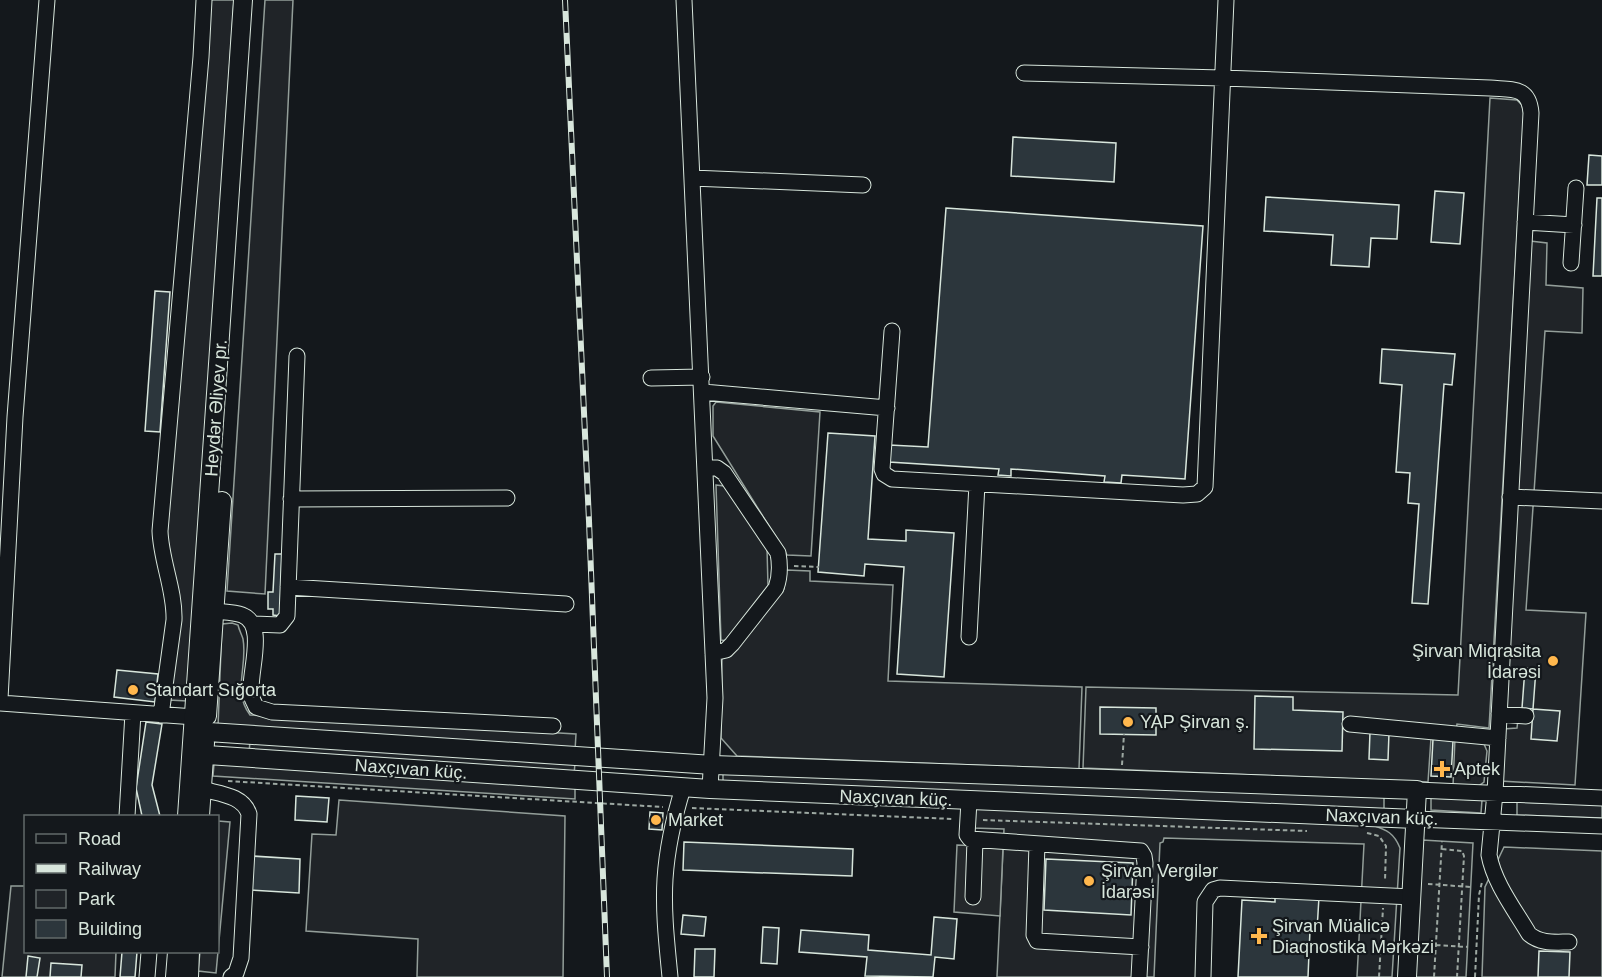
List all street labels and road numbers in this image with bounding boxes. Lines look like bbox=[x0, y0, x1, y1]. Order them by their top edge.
street label: Heydər Əliyev pr. bbox=[201, 339, 231, 477]
street label: Naxçıvan küç. bbox=[354, 755, 468, 783]
street label: Naxçıvan küç. bbox=[839, 786, 953, 810]
street label: Naxçıvan küç. bbox=[1325, 805, 1439, 829]

